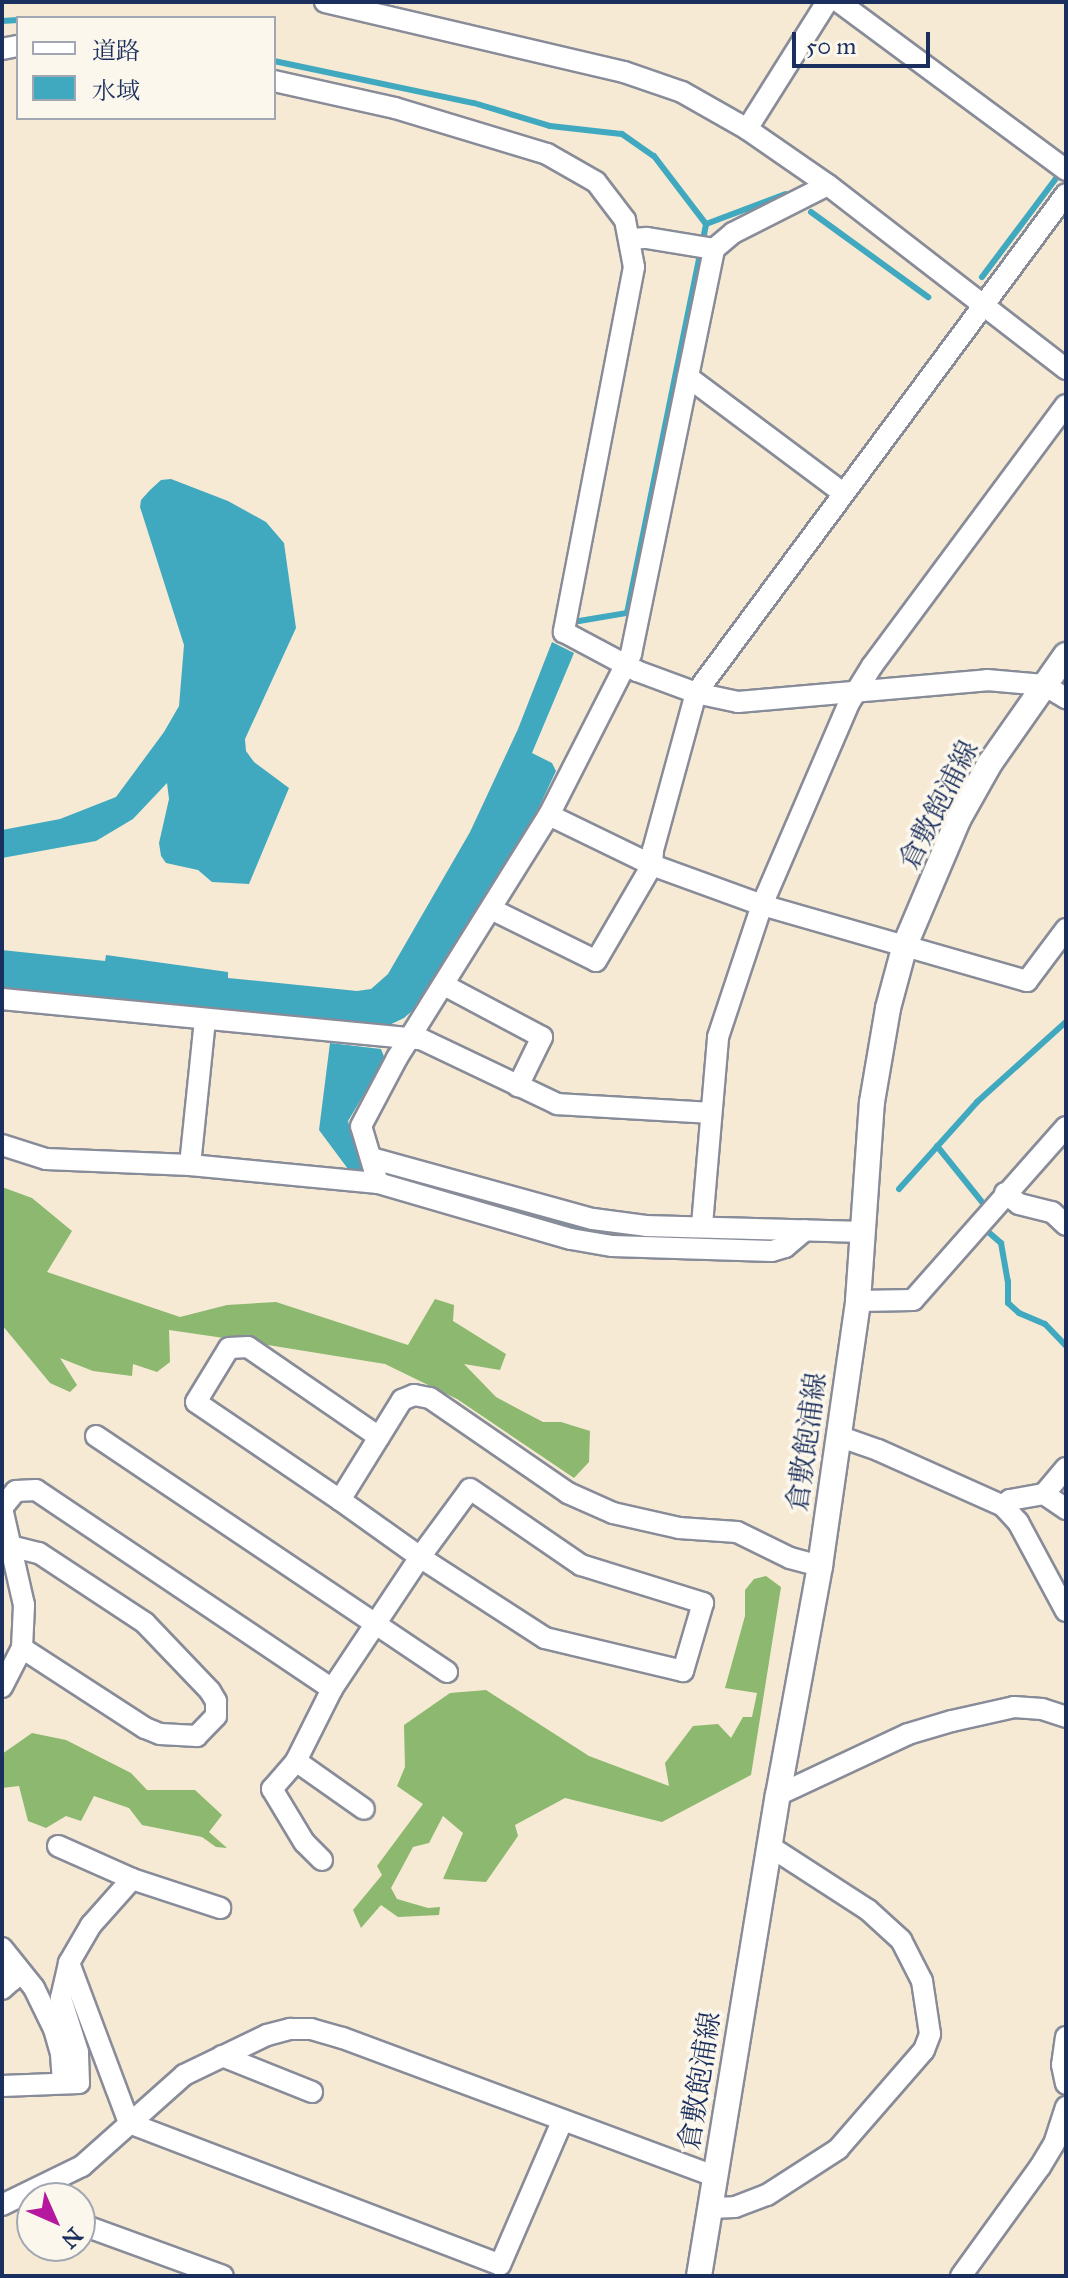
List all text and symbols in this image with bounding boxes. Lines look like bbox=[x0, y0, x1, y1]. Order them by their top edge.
legend bbox=[16, 16, 276, 120]
scale bar bbox=[796, 16, 934, 66]
text: 50 m bbox=[806, 31, 856, 61]
text: 道路 bbox=[92, 36, 140, 66]
text: 水域 bbox=[92, 76, 140, 106]
street label: 倉敷飽浦線 bbox=[892, 735, 986, 875]
street label: 倉敷飽浦線 bbox=[781, 1370, 833, 1514]
street label: 倉敷飽浦線 bbox=[672, 2009, 728, 2153]
north arrow bbox=[16, 2182, 96, 2262]
text: N bbox=[56, 2222, 88, 2254]

